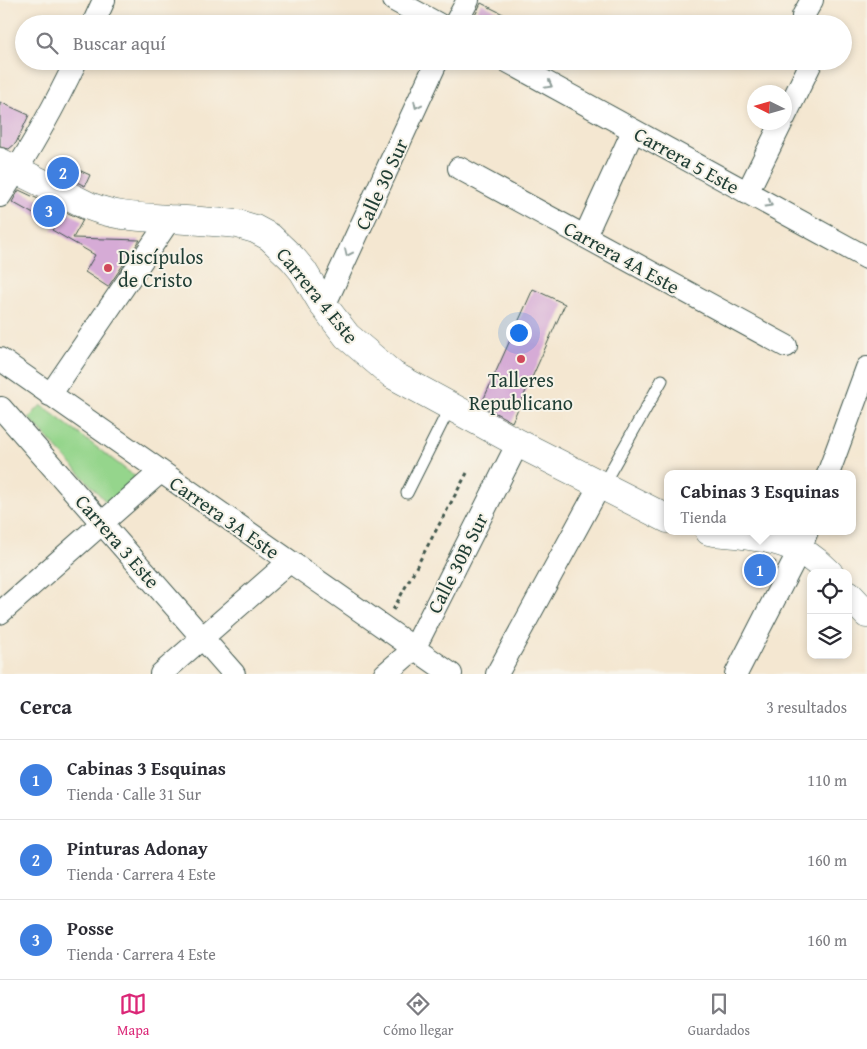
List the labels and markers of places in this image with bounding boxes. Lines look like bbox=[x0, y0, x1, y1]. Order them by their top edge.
pin: 2 bbox=[47, 154, 79, 192]
pin: 3 bbox=[33, 192, 65, 230]
place label: Discípulos de Cristo bbox=[118, 242, 204, 294]
marker: Discípulos de Cristo bbox=[102, 262, 114, 274]
marker: Talleres Republicano bbox=[515, 353, 527, 365]
place label: Talleres Republicano bbox=[469, 365, 573, 417]
pin: 1 bbox=[744, 551, 776, 589]

